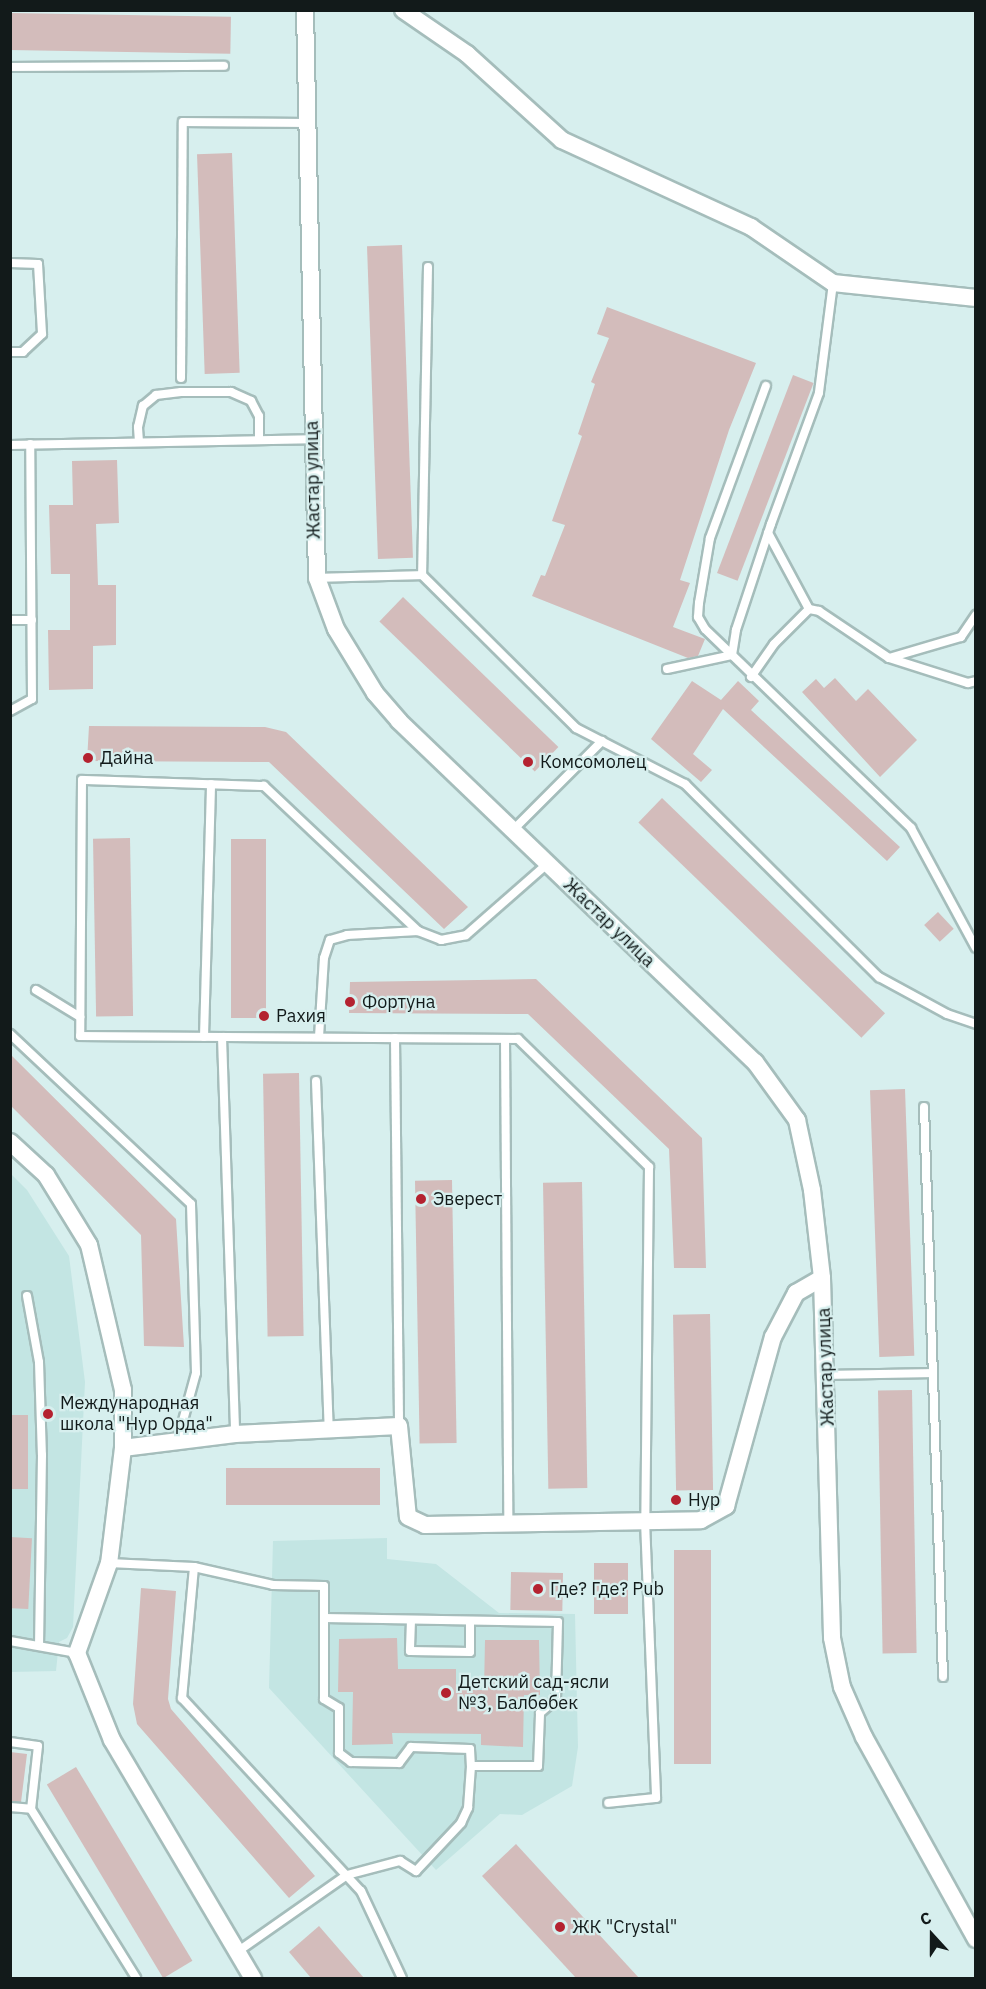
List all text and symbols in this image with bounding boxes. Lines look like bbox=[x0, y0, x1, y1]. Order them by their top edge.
street label: Жастар улица bbox=[301, 420, 325, 540]
place label: Дайна bbox=[100, 747, 153, 769]
marker: Дайна bbox=[81, 751, 95, 765]
place label: Комсомолец bbox=[540, 751, 646, 773]
marker: Комсомолец bbox=[521, 755, 535, 769]
street label: Жастар улица bbox=[559, 874, 659, 972]
place label: Фортуна bbox=[362, 991, 435, 1013]
marker: Фортуна bbox=[343, 995, 357, 1009]
place label: Рахия bbox=[276, 1005, 326, 1027]
marker: Рахия bbox=[257, 1009, 271, 1023]
place label: Эверест bbox=[433, 1188, 502, 1210]
marker: Эверест bbox=[414, 1192, 428, 1206]
street label: Жастар улица bbox=[813, 1307, 839, 1427]
place label: Международная школа "Нур Орда" bbox=[60, 1393, 213, 1436]
marker: Международная школа "Нур Орда" bbox=[41, 1407, 55, 1421]
place label: Нур bbox=[688, 1489, 720, 1511]
marker: Нур bbox=[669, 1493, 683, 1507]
place label: Где? Где? Pub bbox=[550, 1578, 664, 1600]
marker: Где? Где? Pub bbox=[531, 1582, 545, 1596]
place label: Детский сад-ясли №3, Балбөбек bbox=[458, 1672, 609, 1714]
marker: Детский сад-ясли №3, Балбөбек bbox=[439, 1686, 453, 1700]
north arrow bbox=[902, 1905, 962, 1965]
text: С bbox=[917, 1907, 934, 1929]
place label: ЖК "Crystal" bbox=[572, 1916, 677, 1938]
marker: ЖК "Crystal" bbox=[553, 1920, 567, 1934]

